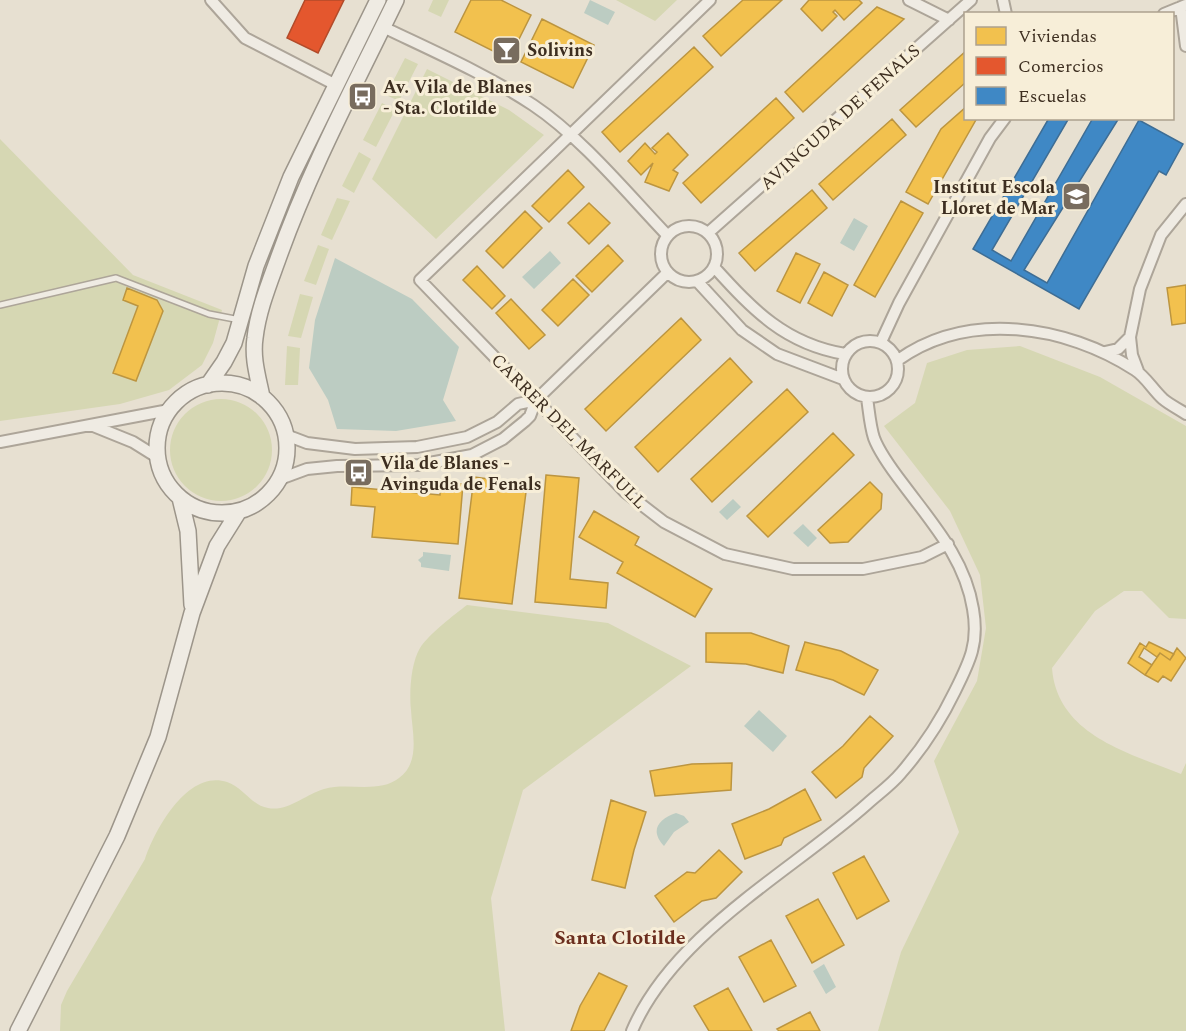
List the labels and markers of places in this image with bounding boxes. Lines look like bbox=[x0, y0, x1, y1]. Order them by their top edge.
bar icon: Solivins bbox=[490, 34, 522, 66]
place label: Solivins bbox=[527, 37, 593, 64]
place label: Av. Vila de Blanes - Sta. Clotilde bbox=[383, 74, 532, 122]
bus stop icon: Av. Vila de Blanes - Sta. Clotilde bbox=[346, 81, 378, 113]
place label: Institut Escola Lloret de Mar bbox=[933, 174, 1056, 222]
school or university icon: Institut Escola Lloret de Mar bbox=[1060, 181, 1092, 213]
place label: Vila de Blanes - Avinguda de Fenals bbox=[380, 450, 542, 498]
bus stop icon: Vila de Blanes - Avinguda de Fenals bbox=[343, 457, 375, 489]

